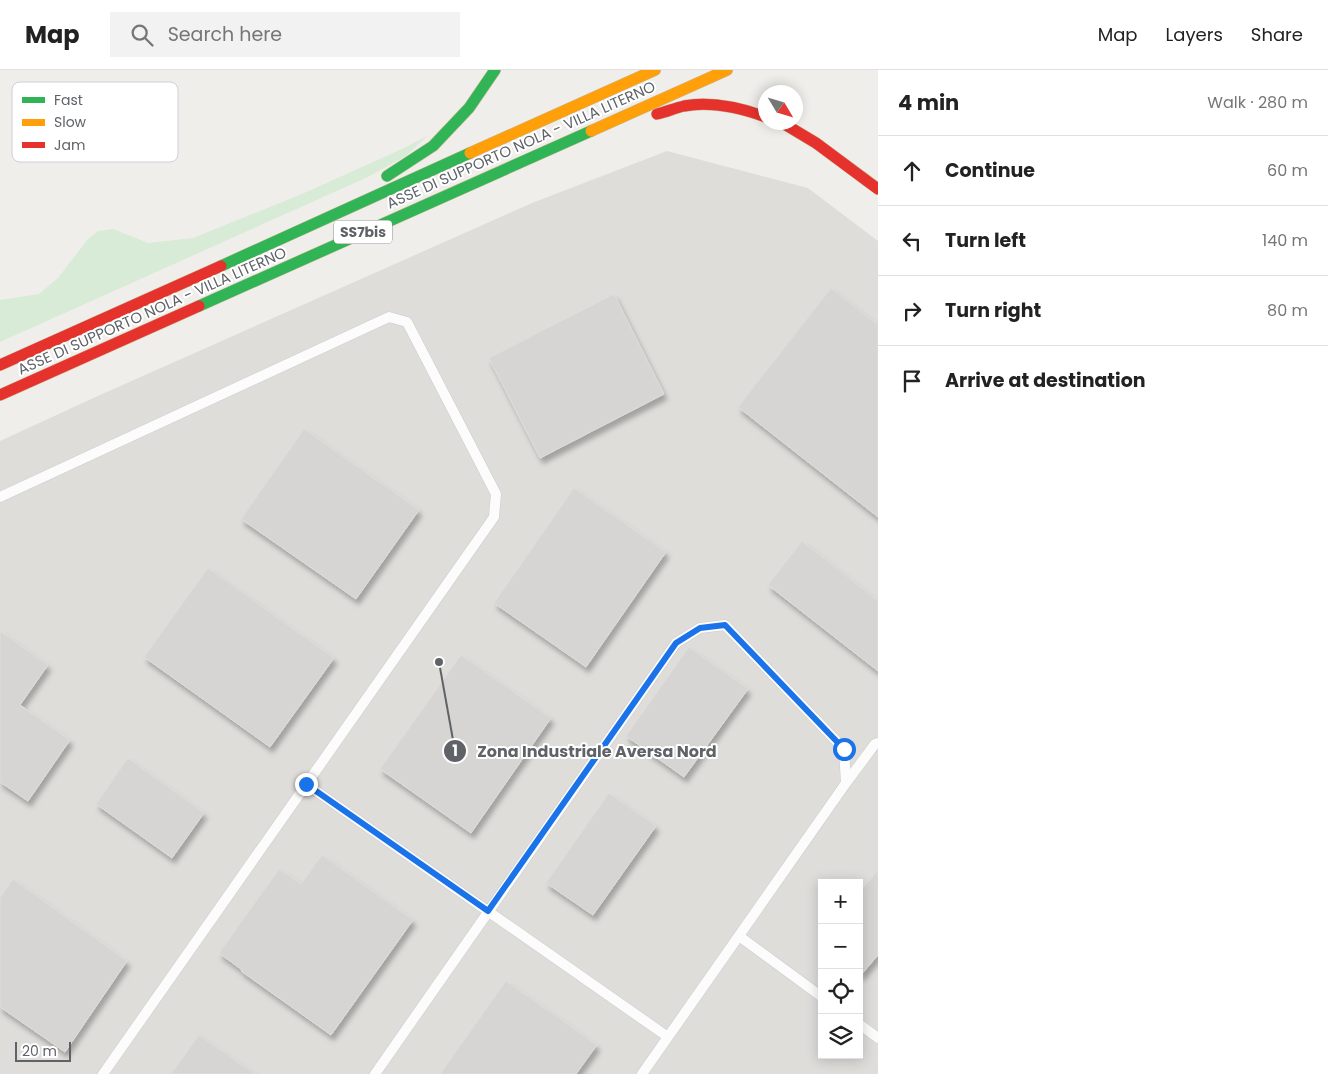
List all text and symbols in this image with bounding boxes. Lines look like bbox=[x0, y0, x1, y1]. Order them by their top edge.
search box bbox=[110, 12, 460, 57]
text: Map bbox=[25, 18, 80, 51]
icon: search bbox=[128, 21, 156, 49]
text: Search here bbox=[168, 21, 282, 48]
text: Map bbox=[1098, 22, 1138, 47]
text: Layers bbox=[1166, 22, 1223, 47]
text: Share bbox=[1251, 22, 1303, 47]
street label: ASSE DI SUPPORTO NOLA - VILLA LITERNO bbox=[383, 75, 659, 214]
legend bbox=[12, 82, 178, 162]
north arrow bbox=[758, 85, 803, 130]
text: 4 min bbox=[898, 88, 959, 117]
text: Fast bbox=[54, 90, 83, 110]
text: Walk · 280 m bbox=[1207, 91, 1308, 114]
text: Slow bbox=[54, 112, 87, 132]
text: Jam bbox=[54, 135, 85, 155]
icon: ahead bbox=[898, 157, 926, 185]
text: Continue bbox=[945, 157, 1035, 184]
text: 60 m bbox=[1267, 159, 1308, 182]
road number: SS7bis bbox=[334, 220, 392, 243]
icon: left bbox=[898, 227, 926, 255]
text: Turn left bbox=[945, 227, 1026, 254]
text: 140 m bbox=[1262, 229, 1308, 252]
street label: ASSE DI SUPPORTO NOLA - VILLA LITERNO bbox=[14, 241, 290, 380]
icon: right bbox=[898, 297, 926, 325]
text: Turn right bbox=[945, 297, 1041, 324]
text: 80 m bbox=[1267, 299, 1308, 322]
icon: arrive bbox=[898, 367, 926, 395]
text: Arrive at destination bbox=[945, 367, 1146, 394]
callout: Zona Industriale Aversa Nord bbox=[442, 735, 727, 766]
route start bbox=[833, 738, 856, 761]
text: 1 bbox=[452, 740, 458, 761]
text: Zona Industriale Aversa Nord bbox=[477, 740, 717, 763]
route end bbox=[295, 773, 318, 796]
map controls bbox=[818, 879, 863, 1059]
button: + bbox=[818, 879, 863, 924]
button: − bbox=[818, 924, 863, 969]
button: locate bbox=[818, 969, 863, 1014]
button: layers bbox=[818, 1014, 863, 1059]
scale bar bbox=[15, 1039, 71, 1062]
text: 20 m bbox=[22, 1041, 57, 1061]

